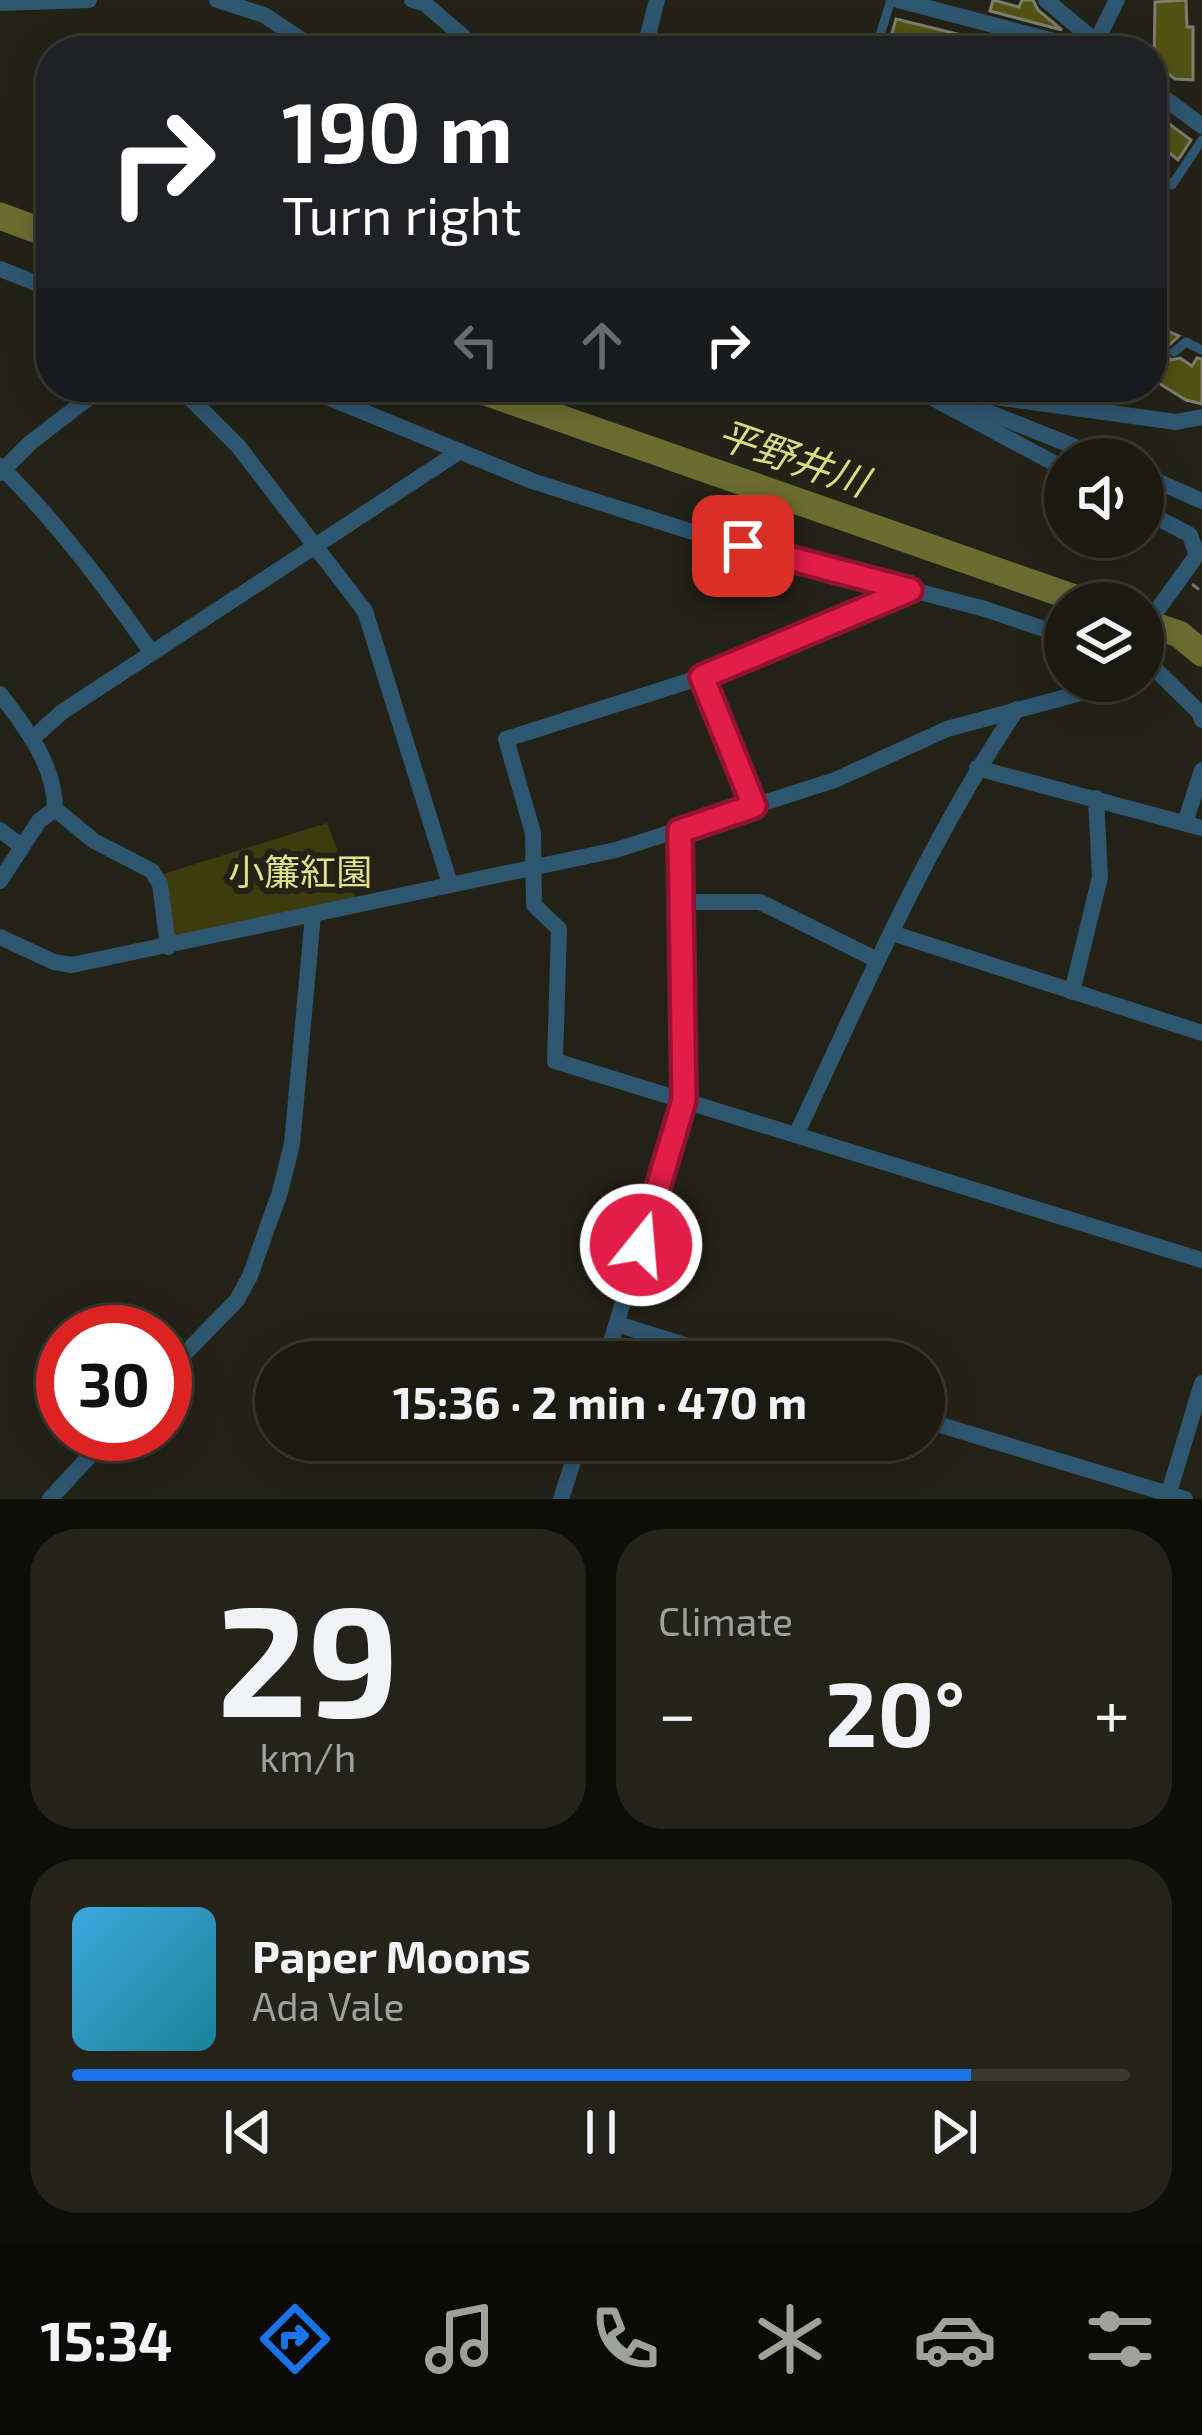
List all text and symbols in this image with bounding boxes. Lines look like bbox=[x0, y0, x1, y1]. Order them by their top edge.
text: 190 m bbox=[282, 79, 513, 180]
icon: right bbox=[84, 84, 240, 240]
text: Turn right bbox=[282, 181, 522, 246]
icon: left bbox=[443, 312, 509, 378]
icon: ahead bbox=[569, 312, 635, 378]
icon: right bbox=[695, 312, 761, 378]
water label: 平野井川 bbox=[712, 409, 879, 505]
map controls bbox=[1044, 438, 1164, 702]
button: sound bbox=[1044, 438, 1164, 558]
pin bbox=[692, 495, 794, 597]
icon: arrive bbox=[710, 513, 776, 579]
button: layers bbox=[1044, 582, 1164, 702]
park label: 小簾紅園 bbox=[228, 849, 372, 892]
position arrow bbox=[578, 1182, 704, 1308]
speed limit sign: 30 bbox=[36, 1305, 192, 1461]
text: 15:36 · 2 min · 470 m bbox=[393, 1374, 807, 1428]
text: 29 bbox=[217, 1561, 399, 1748]
text: Climate bbox=[658, 1597, 793, 1644]
text: 20° bbox=[825, 1657, 965, 1765]
text: − bbox=[658, 1672, 697, 1751]
text: + bbox=[1094, 1672, 1130, 1751]
text: km/h bbox=[260, 1733, 356, 1780]
text: Paper Moons bbox=[252, 1928, 531, 1982]
text: Ada Vale bbox=[252, 1982, 404, 2029]
icon: previous bbox=[215, 2099, 281, 2165]
icon: pause bbox=[568, 2099, 634, 2165]
icon: next bbox=[921, 2099, 987, 2165]
icon: directions bbox=[253, 2297, 337, 2381]
icon: music bbox=[418, 2297, 502, 2381]
icon: phone bbox=[583, 2297, 667, 2381]
icon: climate bbox=[748, 2297, 832, 2381]
icon: car bbox=[913, 2297, 997, 2381]
icon: filters bbox=[1078, 2297, 1162, 2381]
text: 15:34 bbox=[40, 2307, 172, 2372]

